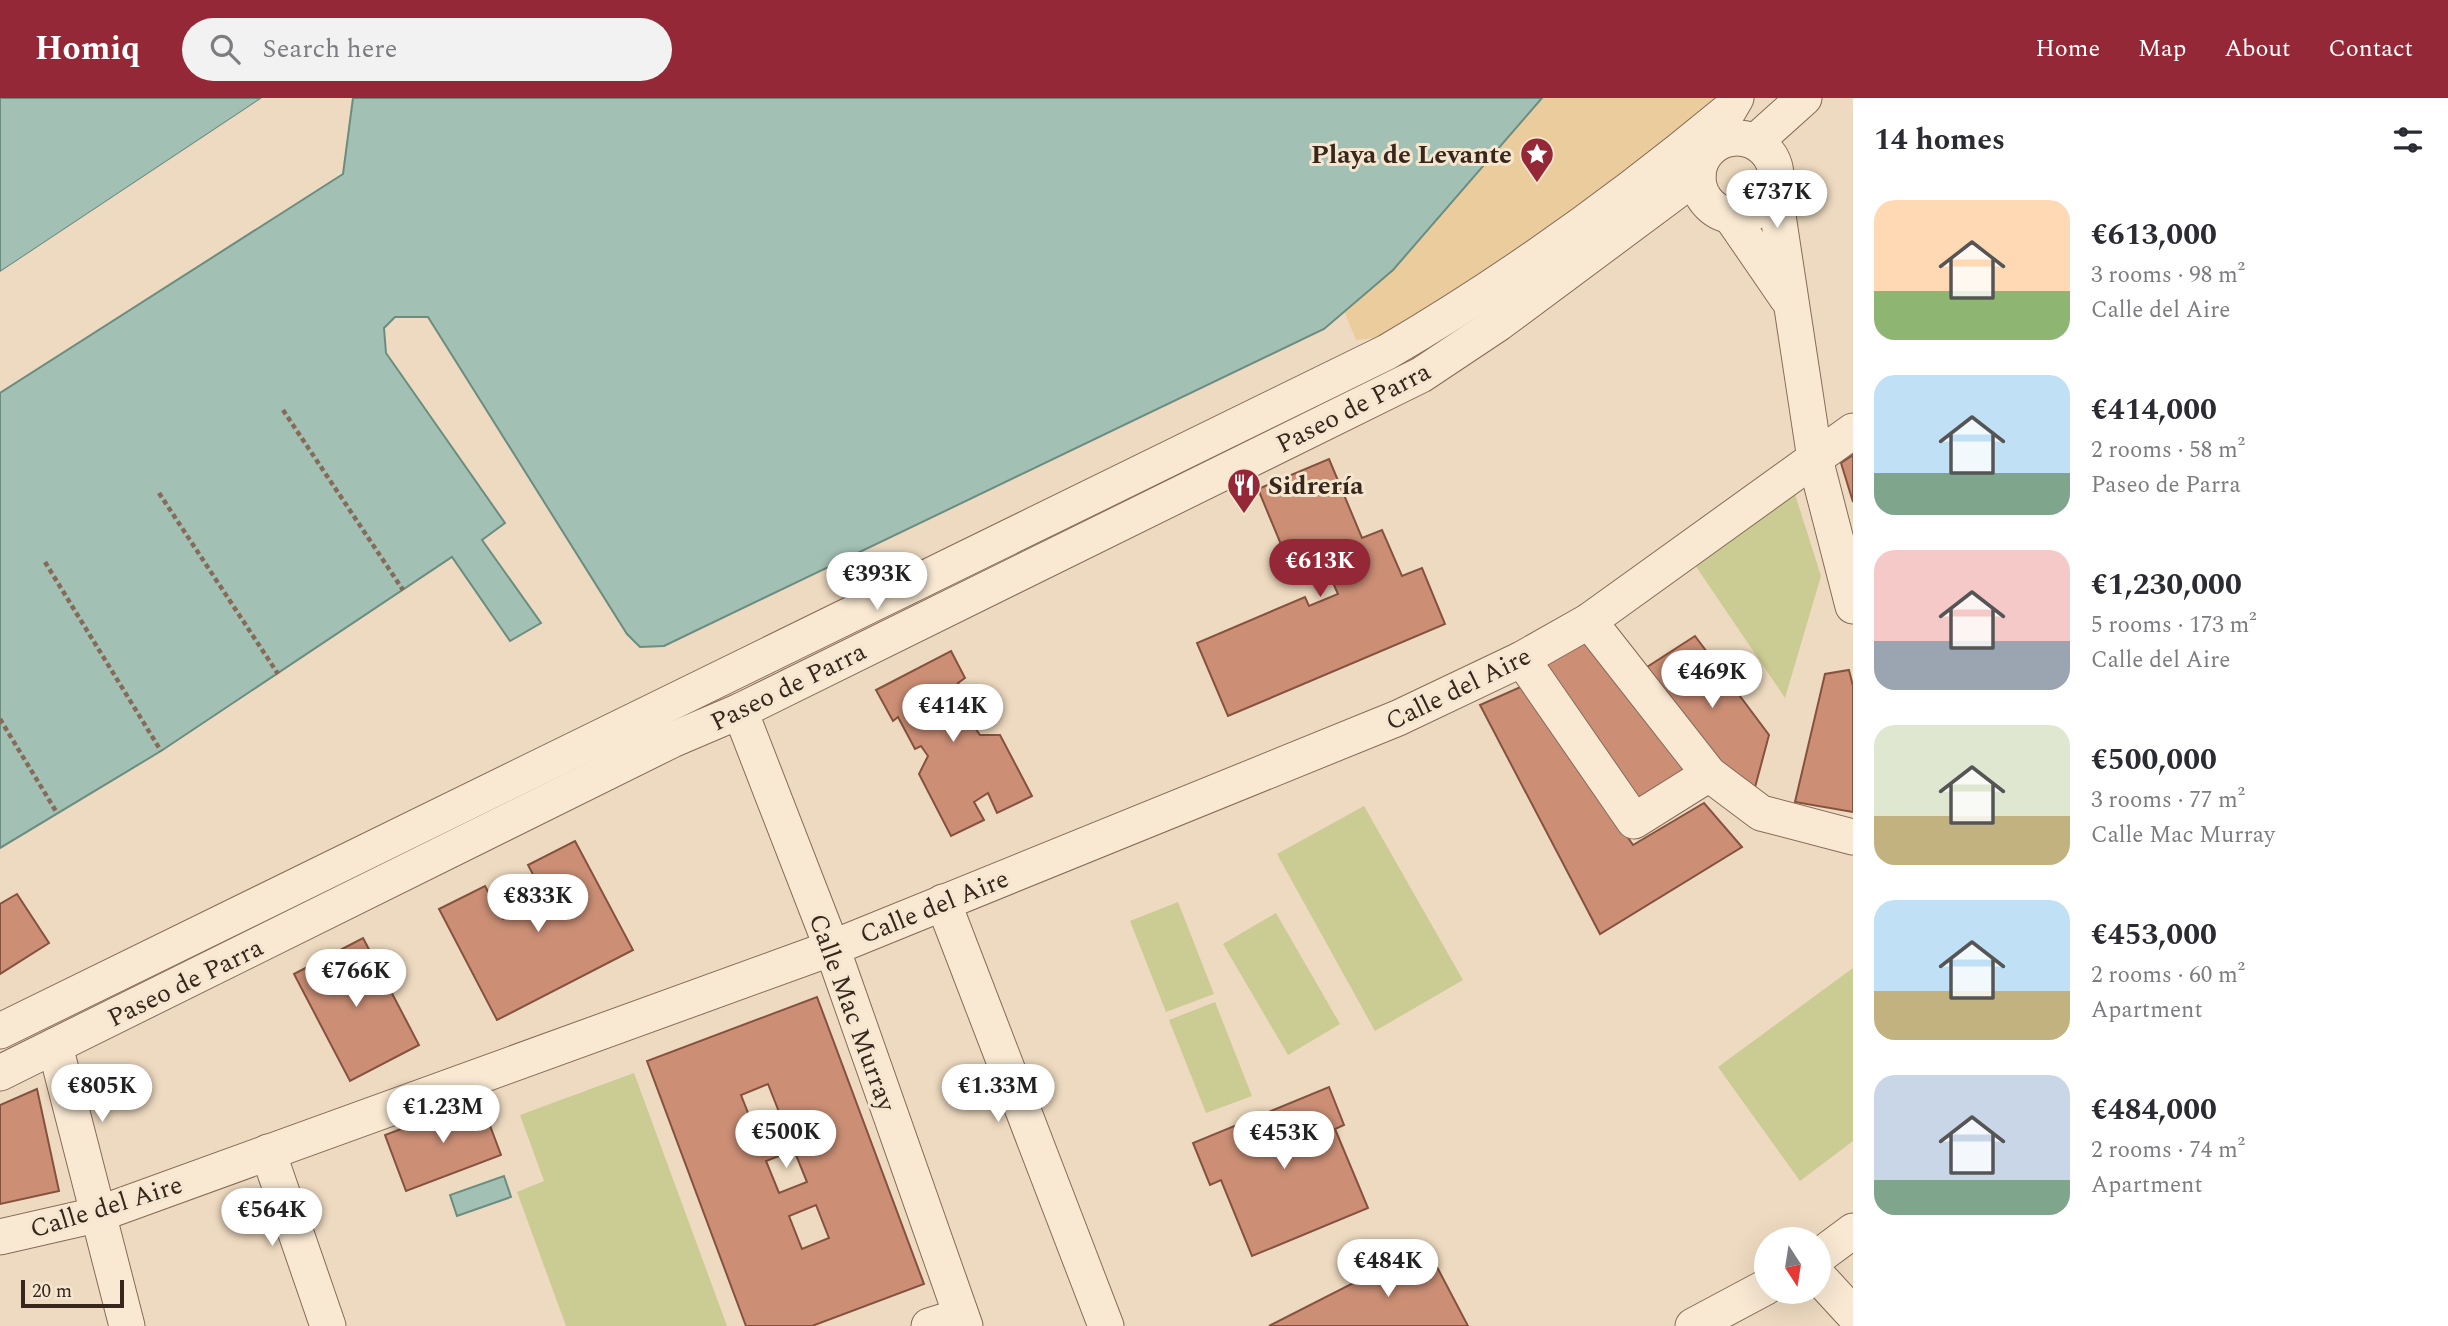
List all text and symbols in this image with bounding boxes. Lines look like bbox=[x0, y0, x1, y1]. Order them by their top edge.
search box bbox=[182, 18, 672, 81]
text: Homiq bbox=[35, 24, 140, 74]
text: Search here bbox=[262, 29, 397, 69]
icon: search bbox=[206, 30, 244, 68]
text: Home bbox=[2035, 31, 2100, 67]
text: Map bbox=[2138, 31, 2186, 67]
text: About bbox=[2224, 31, 2290, 67]
text: Contact bbox=[2328, 31, 2413, 67]
text: 14 homes bbox=[1874, 117, 2005, 163]
icon: filters bbox=[2389, 121, 2427, 159]
place label: Playa de Levante bbox=[1311, 135, 1512, 175]
place icon: Playa de Levante bbox=[1518, 135, 1556, 184]
pin: €737K bbox=[1728, 170, 1826, 230]
text: €737K bbox=[1742, 175, 1812, 210]
text: €613,000 bbox=[2091, 212, 2217, 258]
icon: home bbox=[1930, 228, 2014, 312]
text: 3 rooms · 98 m² bbox=[2091, 258, 2245, 293]
text: Calle del Aire bbox=[2091, 293, 2230, 328]
street label: Paseo de Parra bbox=[1269, 352, 1438, 464]
text: €414,000 bbox=[2091, 387, 2217, 433]
icon: home bbox=[1930, 403, 2014, 487]
text: 2 rooms · 58 m² bbox=[2091, 433, 2245, 468]
restaurant icon: Sidrería bbox=[1225, 466, 1263, 515]
place label: Sidrería bbox=[1268, 466, 1364, 506]
text: Paseo de Parra bbox=[2091, 468, 2241, 503]
pin: €613K bbox=[1271, 540, 1369, 599]
text: €613K bbox=[1285, 544, 1355, 579]
pin: €393K bbox=[828, 552, 926, 612]
text: €393K bbox=[842, 557, 912, 592]
text: €1,230,000 bbox=[2091, 562, 2242, 608]
icon: home bbox=[1930, 578, 2014, 662]
text: 5 rooms · 173 m² bbox=[2091, 608, 2257, 643]
street label: Paseo de Parra bbox=[704, 632, 873, 742]
street label: Calle del Aire bbox=[1379, 636, 1538, 741]
text: Calle del Aire bbox=[2091, 643, 2230, 678]
pin: €469K bbox=[1663, 650, 1761, 710]
text: €469K bbox=[1677, 655, 1747, 690]
pin: €414K bbox=[904, 684, 1002, 744]
text: €414K bbox=[918, 689, 988, 724]
text: €500,000 bbox=[2091, 737, 2217, 783]
icon: home bbox=[1930, 753, 2014, 837]
text: 3 rooms · 77 m² bbox=[2091, 783, 2245, 818]
text: Calle Mac Murray bbox=[2091, 818, 2275, 853]
street label: Calle del Aire bbox=[854, 859, 1015, 955]
pin: €833K bbox=[489, 874, 587, 934]
text: €833K bbox=[503, 879, 573, 914]
street label: Calle Mac Murray bbox=[798, 908, 907, 1118]
text: €453,000 bbox=[2091, 912, 2217, 958]
street label: Paseo de Parra bbox=[101, 928, 270, 1038]
icon: home bbox=[1930, 928, 2014, 1012]
pin: €766K bbox=[307, 950, 405, 1009]
text: €766K bbox=[321, 954, 391, 989]
text: 2 rooms · 60 m² bbox=[2091, 958, 2245, 993]
text: Apartment bbox=[2091, 993, 2203, 1028]
pin: €805K bbox=[53, 1065, 151, 1124]
pin: €1.33M bbox=[941, 1065, 1055, 1124]
text: €805K bbox=[67, 1069, 137, 1104]
text: €1.33M bbox=[958, 1069, 1038, 1104]
pin: €1.23M bbox=[386, 1086, 500, 1145]
text: €484,000 bbox=[2091, 1087, 2217, 1133]
text: €1.23M bbox=[403, 1090, 483, 1125]
icon: home bbox=[1930, 1103, 2014, 1187]
pin: €500K bbox=[737, 1110, 835, 1170]
pin: €453K bbox=[1235, 1112, 1333, 1171]
text: €500K bbox=[751, 1115, 821, 1150]
text: €453K bbox=[1249, 1116, 1319, 1151]
text: 2 rooms · 74 m² bbox=[2091, 1133, 2245, 1168]
street label: Calle del Aire bbox=[25, 1165, 188, 1249]
text: Apartment bbox=[2091, 1168, 2203, 1203]
pin: €564K bbox=[223, 1188, 321, 1248]
text: €564K bbox=[237, 1193, 307, 1228]
north arrow bbox=[1754, 1227, 1830, 1304]
map controls bbox=[1754, 1227, 1831, 1304]
pin: €484K bbox=[1339, 1240, 1437, 1299]
text: €484K bbox=[1353, 1244, 1423, 1279]
scale bar bbox=[21, 1277, 124, 1309]
text: 20 m bbox=[32, 1277, 72, 1306]

